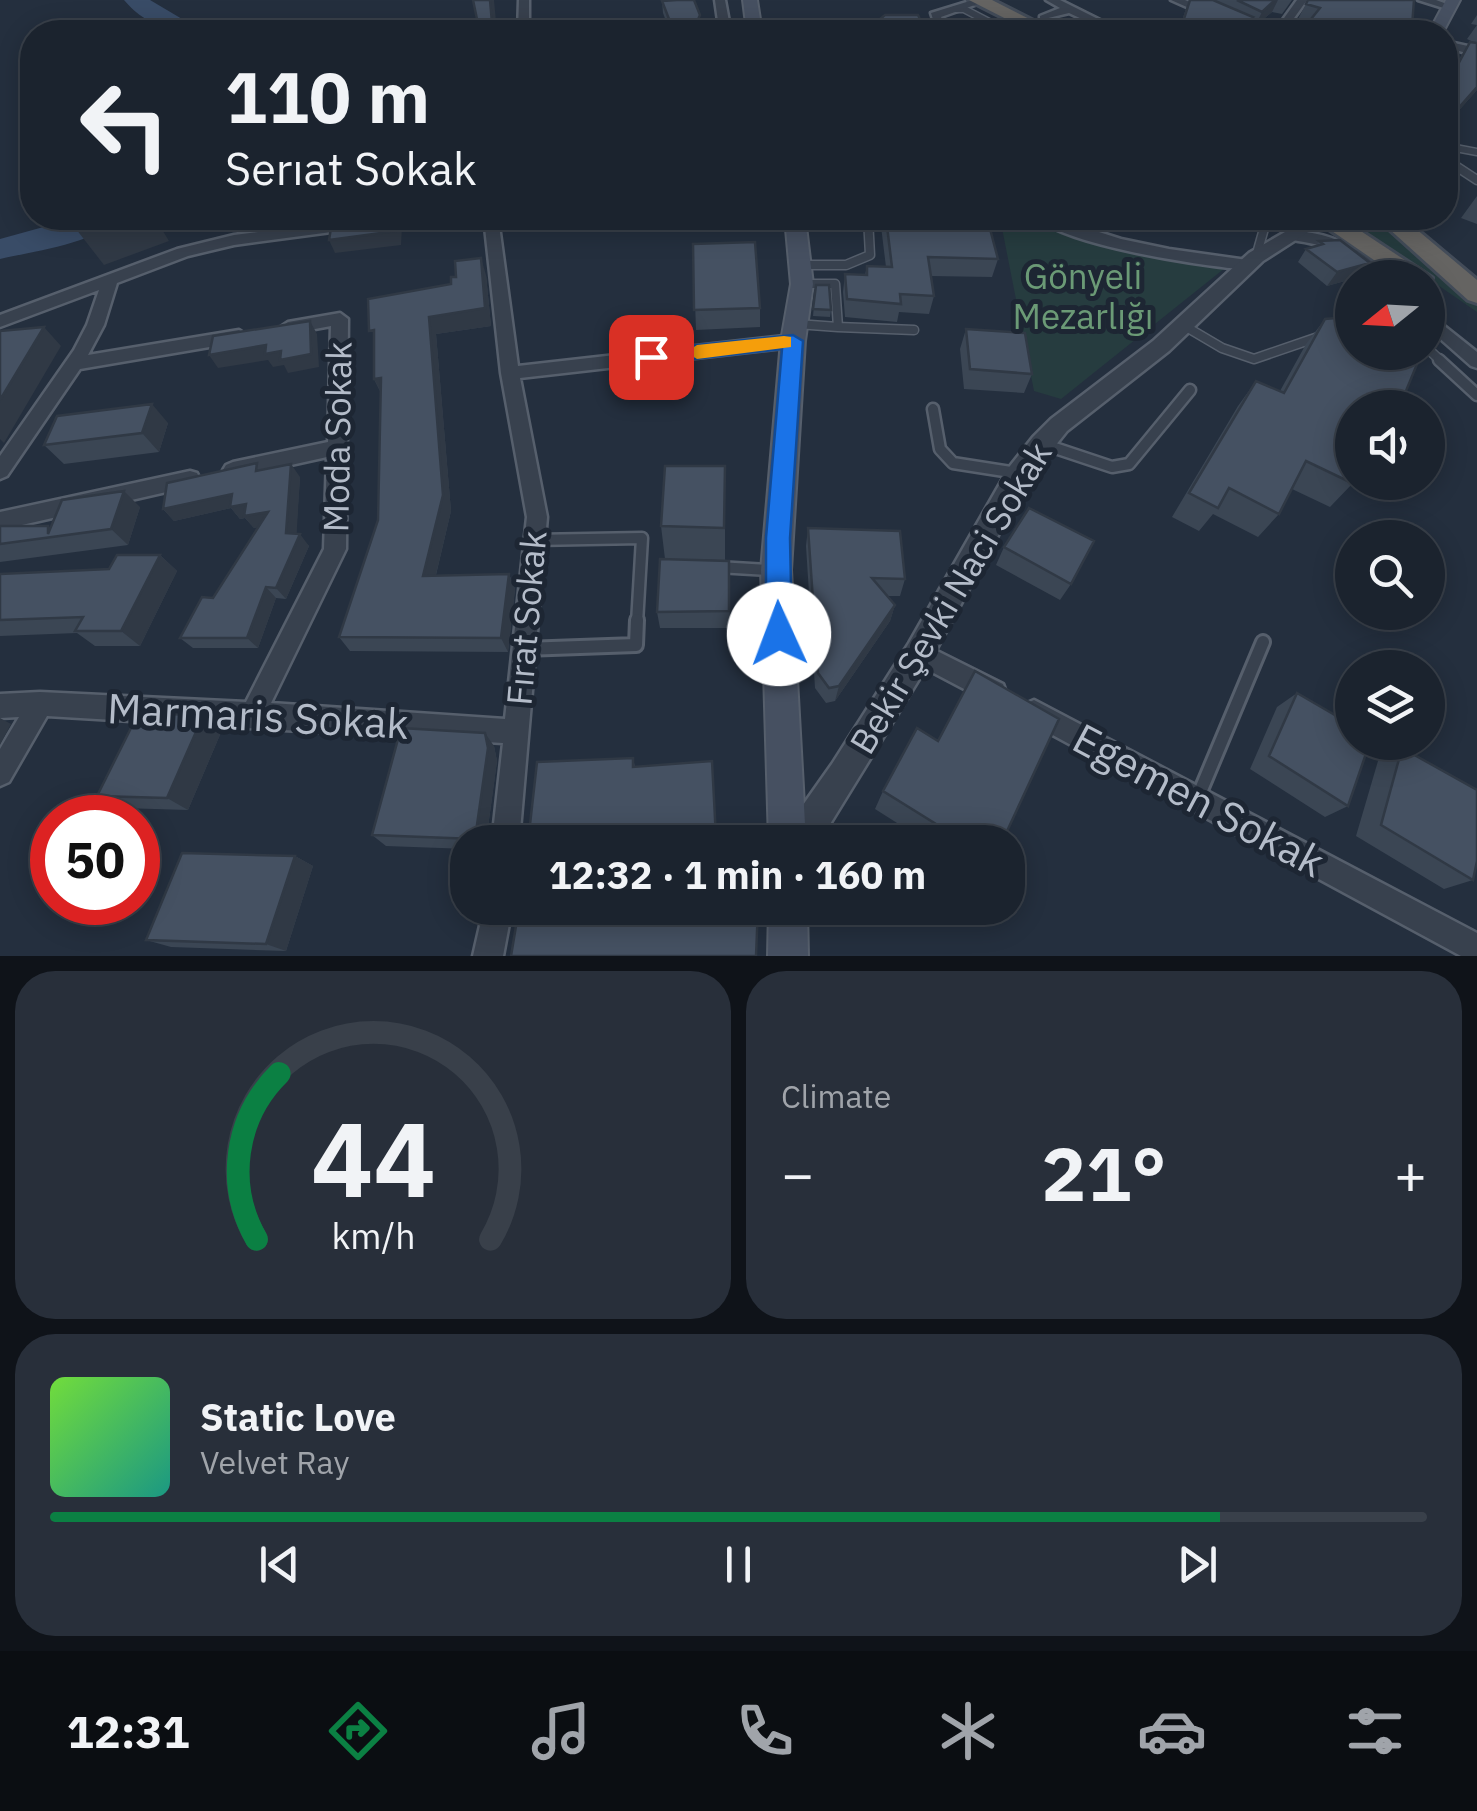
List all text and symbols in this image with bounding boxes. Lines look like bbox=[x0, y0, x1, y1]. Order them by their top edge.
text: 110 m bbox=[225, 51, 430, 142]
icon: left bbox=[60, 60, 190, 190]
text: Serıat Sokak bbox=[225, 139, 477, 197]
park label: Gönyeli Mezarlığı bbox=[1013, 253, 1153, 339]
north arrow bbox=[1335, 260, 1445, 370]
map controls bbox=[1335, 260, 1445, 760]
pin bbox=[609, 315, 694, 400]
icon: arrive bbox=[624, 330, 679, 385]
street label: Moda Sokak bbox=[312, 341, 362, 533]
button: sound bbox=[1335, 390, 1445, 500]
street label: Bekir Şevki Naci Sokak bbox=[839, 433, 1061, 762]
button: search bbox=[1335, 520, 1445, 630]
street label: Fırat Sokak bbox=[495, 529, 557, 707]
position arrow bbox=[727, 582, 831, 686]
button: layers bbox=[1335, 650, 1445, 760]
street label: Marmaris Sokak bbox=[106, 680, 410, 751]
street label: Egemen Sokak bbox=[1064, 710, 1335, 889]
speed limit sign: 50 bbox=[30, 795, 160, 925]
text: 12:32 · 1 min · 160 m bbox=[549, 850, 926, 899]
text: Climate bbox=[781, 1075, 891, 1117]
text: 44 bbox=[311, 1090, 435, 1226]
text: 21° bbox=[1041, 1124, 1167, 1222]
text: − bbox=[781, 1138, 814, 1209]
text: + bbox=[1394, 1138, 1427, 1209]
text: km/h bbox=[331, 1212, 415, 1259]
text: Static Love bbox=[200, 1392, 396, 1441]
text: Velvet Ray bbox=[200, 1441, 349, 1483]
icon: previous bbox=[252, 1537, 307, 1592]
icon: pause bbox=[711, 1537, 766, 1592]
icon: next bbox=[1170, 1537, 1225, 1592]
icon: directions bbox=[323, 1696, 393, 1766]
icon: music bbox=[526, 1696, 596, 1766]
icon: phone bbox=[730, 1696, 800, 1766]
icon: climate bbox=[933, 1696, 1003, 1766]
icon: car bbox=[1137, 1696, 1207, 1766]
icon: filters bbox=[1340, 1696, 1410, 1766]
text: 12:31 bbox=[67, 1702, 190, 1760]

